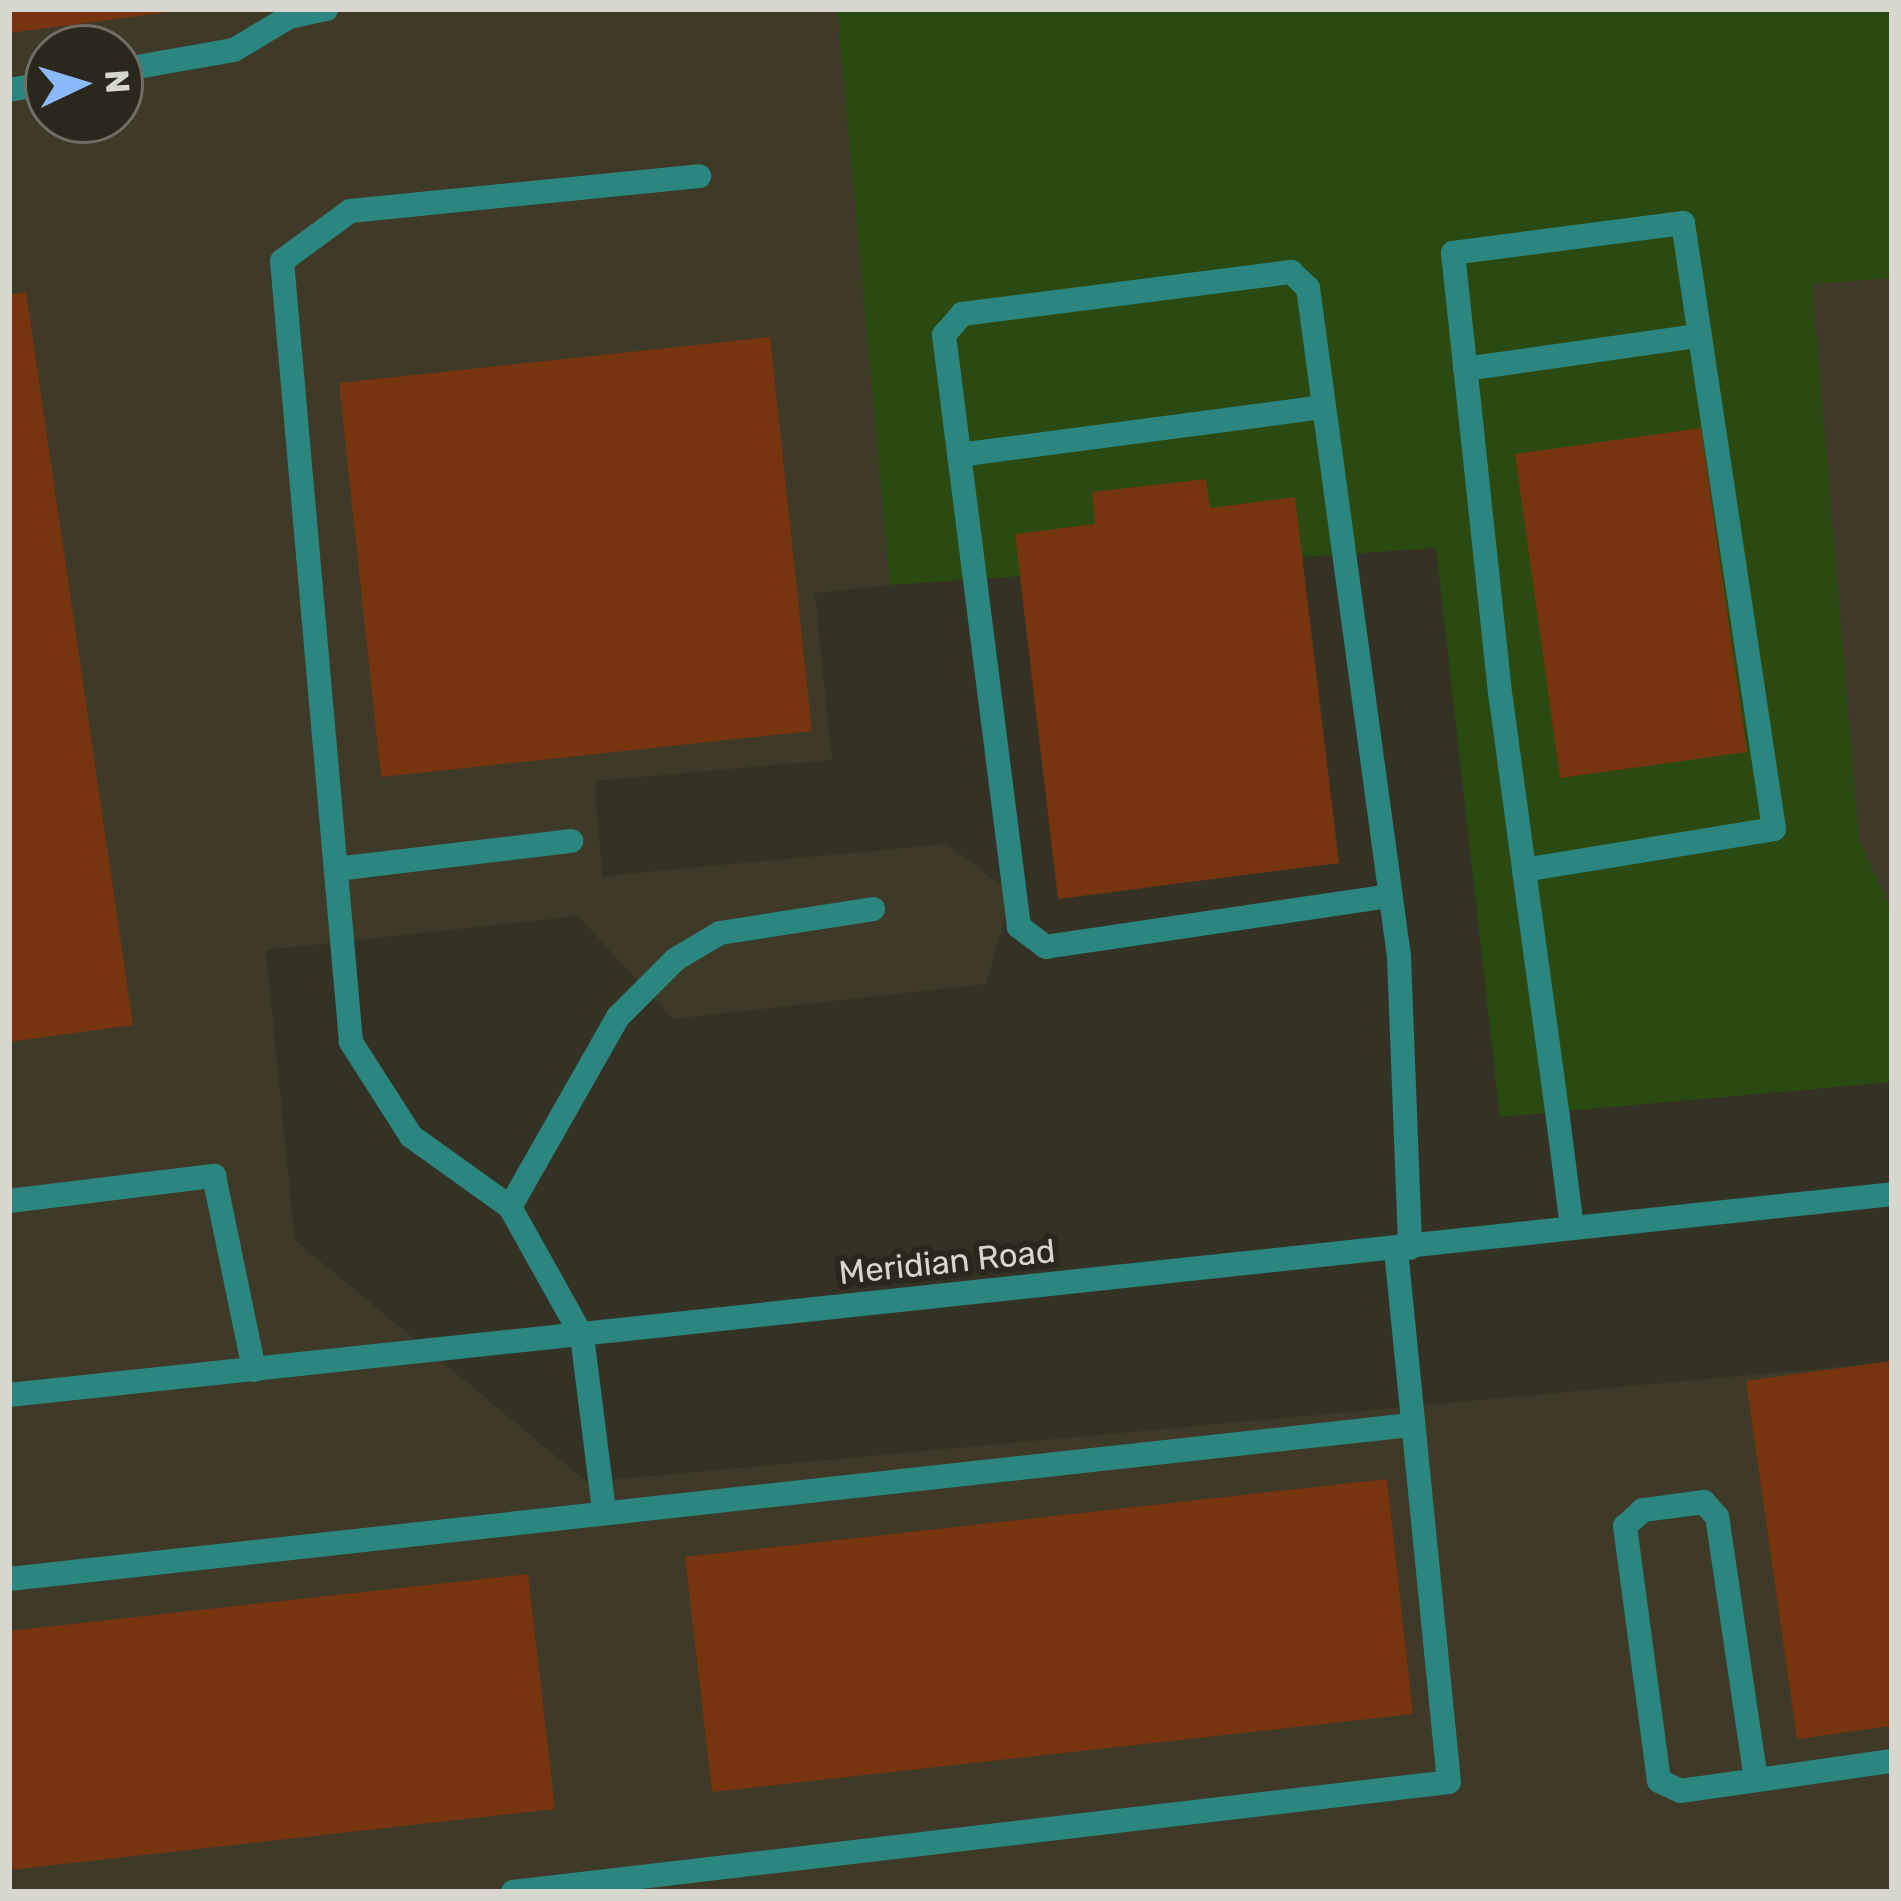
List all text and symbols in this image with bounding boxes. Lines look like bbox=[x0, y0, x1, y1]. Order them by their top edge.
north arrow bbox=[24, 24, 144, 144]
text: N bbox=[97, 68, 138, 95]
street label: Meridian Road bbox=[837, 1231, 1057, 1293]

